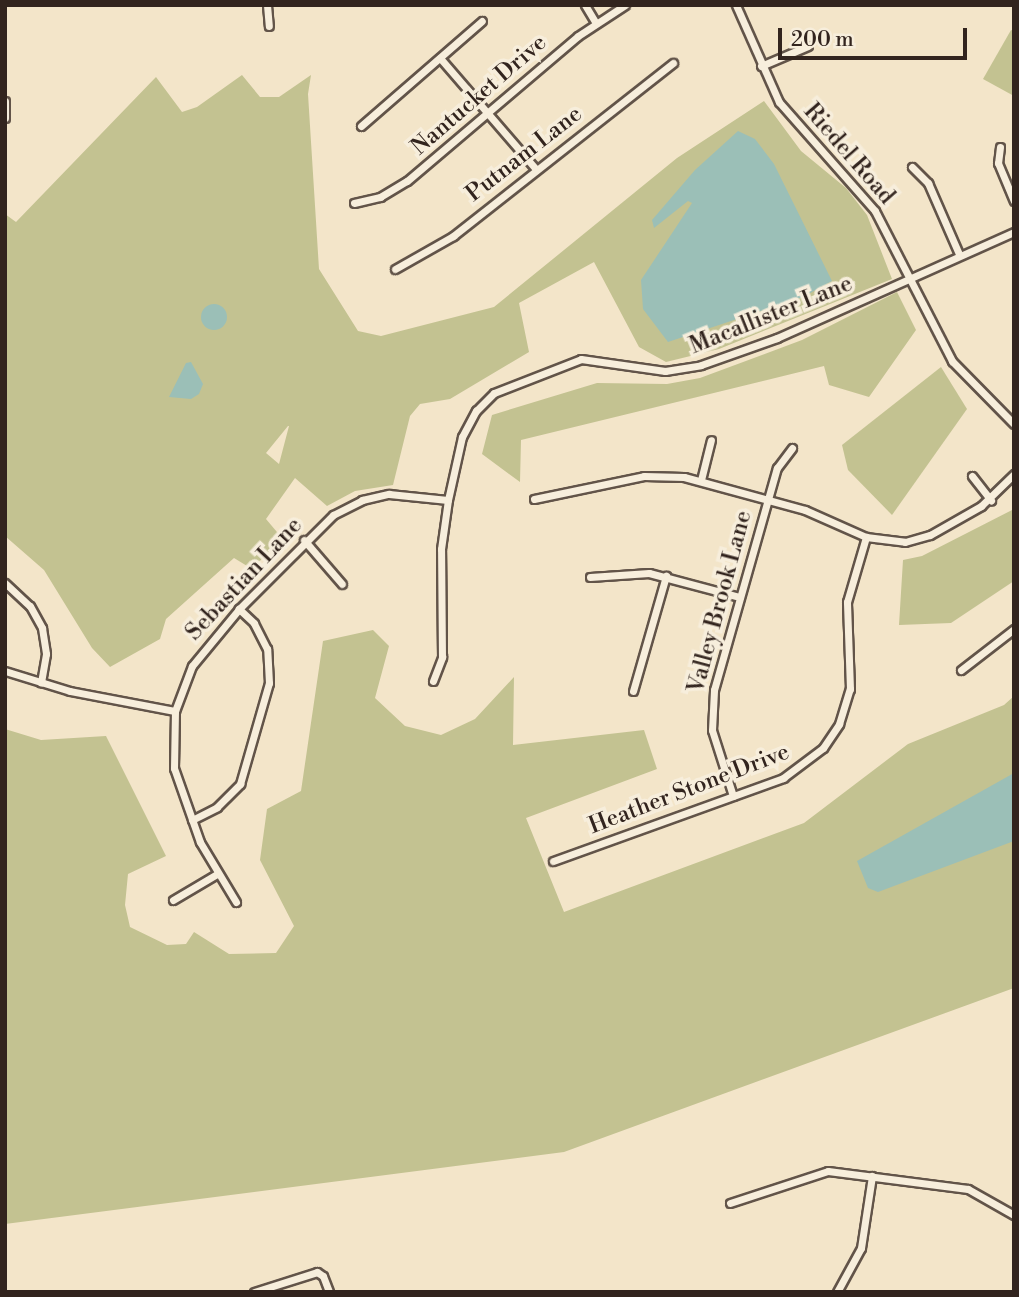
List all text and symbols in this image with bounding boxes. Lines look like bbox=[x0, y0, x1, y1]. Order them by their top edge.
scale bar bbox=[781, 14, 970, 58]
text: 200 m bbox=[791, 27, 854, 53]
street label: Nantucket Drive bbox=[406, 29, 552, 161]
street label: Riedel Road bbox=[798, 98, 900, 210]
street label: Putnam Lane bbox=[461, 100, 587, 208]
street label: Macallister Lane bbox=[686, 270, 856, 360]
street label: Valley Brook Lane bbox=[682, 508, 758, 696]
street label: Sebastian Lane bbox=[180, 512, 308, 646]
street label: Heather Stone Drive bbox=[585, 738, 793, 840]

